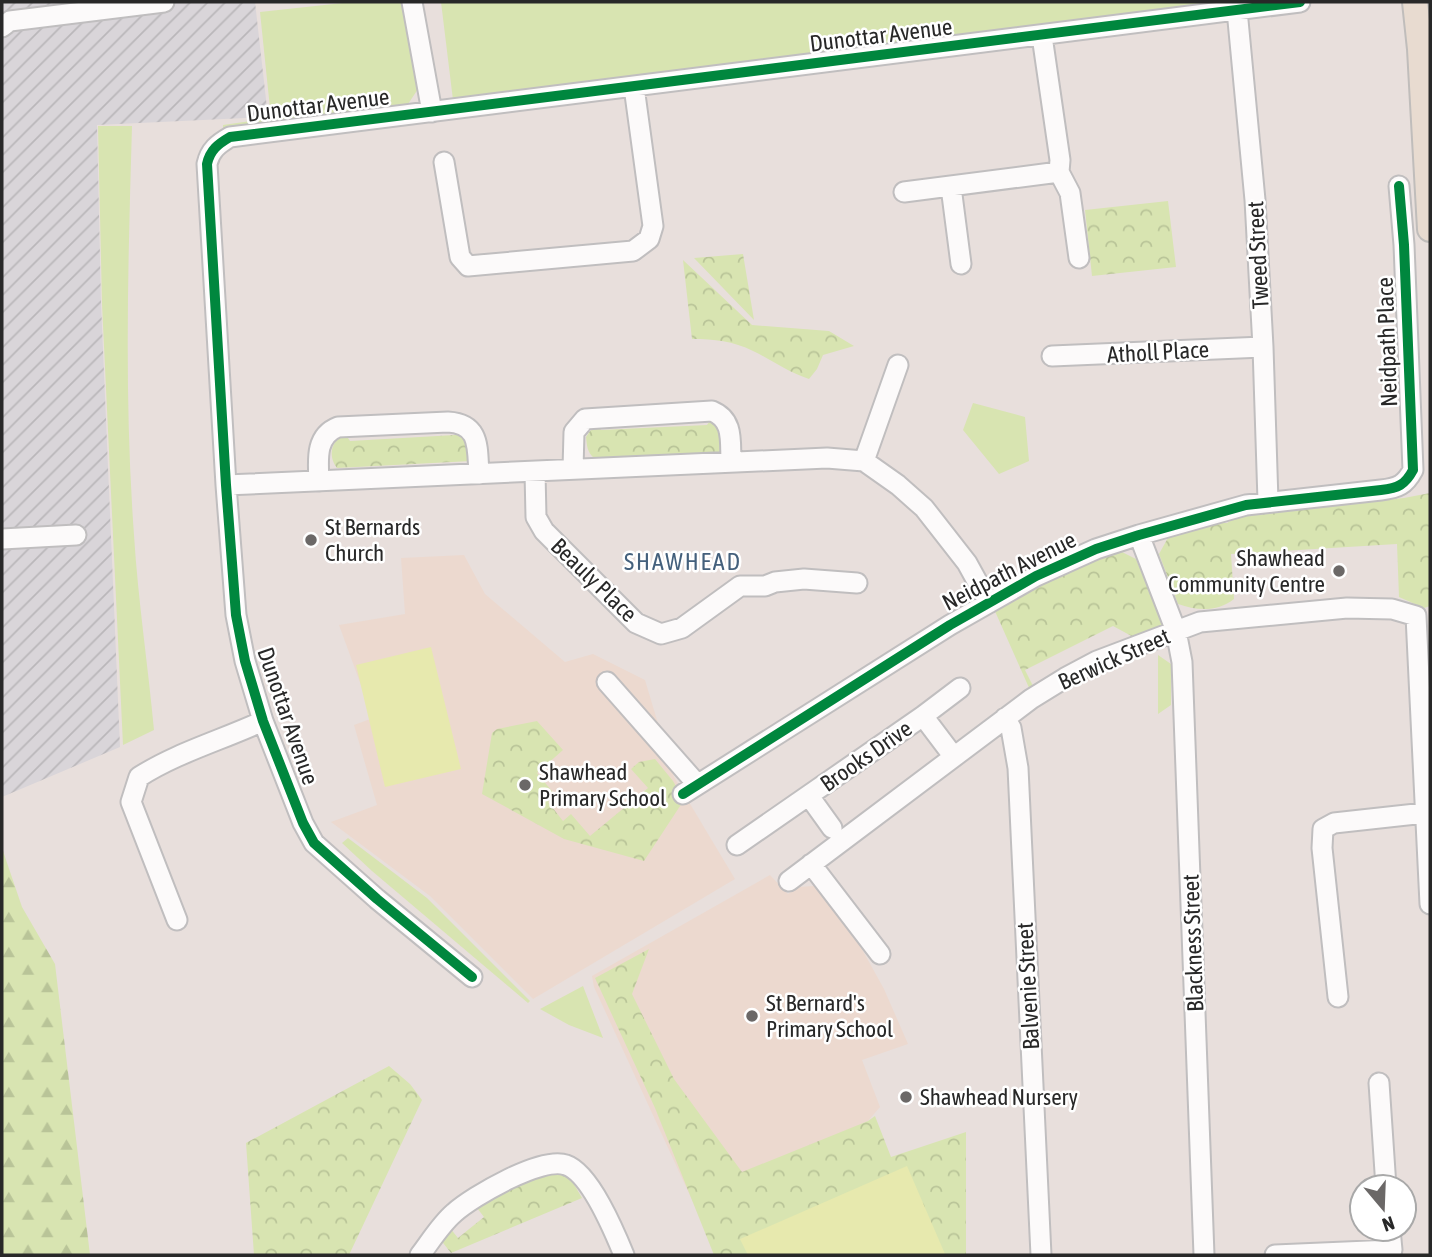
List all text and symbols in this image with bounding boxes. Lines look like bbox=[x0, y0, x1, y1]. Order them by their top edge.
street label: Dunottar Avenue bbox=[808, 13, 954, 57]
street label: Dunottar Avenue bbox=[245, 83, 391, 127]
street label: Tweed Street bbox=[1242, 200, 1274, 310]
street label: Neidpath Place bbox=[1372, 277, 1402, 407]
street label: Atholl Place bbox=[1106, 336, 1210, 368]
place label: St Bernards Church bbox=[325, 514, 420, 566]
street label: Neidpath Avenue bbox=[938, 526, 1080, 616]
marker: St Bernards Church bbox=[303, 532, 319, 548]
street label: Beauly Place bbox=[546, 533, 642, 627]
place label: Shawhead Community Centre bbox=[1168, 545, 1325, 597]
district label: SHAWHEAD bbox=[624, 548, 742, 575]
marker: Shawhead Community Centre bbox=[1331, 563, 1347, 579]
street label: Berwick Street bbox=[1054, 623, 1174, 695]
street label: Dunottar Avenue bbox=[252, 644, 324, 788]
street label: Brooks Drive bbox=[815, 715, 917, 797]
place label: Shawhead Primary School bbox=[539, 759, 666, 811]
marker: Shawhead Primary School bbox=[517, 777, 533, 793]
street label: Blackness Street bbox=[1178, 874, 1208, 1012]
street label: Balvenie Street bbox=[1012, 922, 1044, 1050]
place label: St Bernard's Primary School bbox=[766, 990, 893, 1042]
marker: St Bernard's Primary School bbox=[744, 1008, 760, 1024]
place label: Shawhead Nursery bbox=[920, 1084, 1078, 1110]
marker: Shawhead Nursery bbox=[898, 1089, 914, 1105]
north arrow bbox=[1348, 1173, 1418, 1243]
text: N bbox=[1380, 1212, 1397, 1236]

